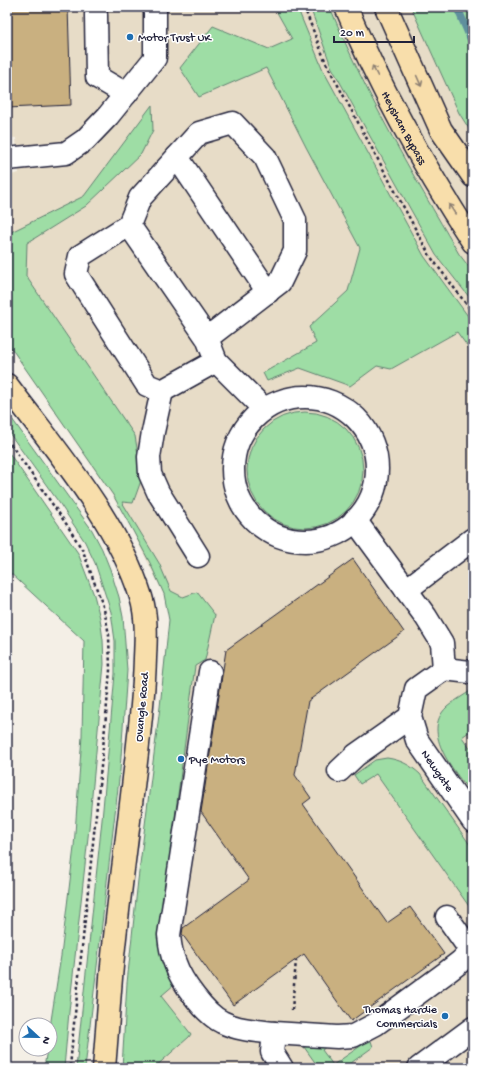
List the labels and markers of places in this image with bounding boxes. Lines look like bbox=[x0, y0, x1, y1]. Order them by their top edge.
marker: Motor Trust UK bbox=[125, 32, 135, 42]
place label: Motor Trust UK bbox=[138, 32, 212, 46]
marker: Pye Motors bbox=[176, 754, 186, 764]
place label: Pye Motors bbox=[188, 754, 245, 768]
place label: Thomas Hardie Commercials bbox=[363, 1004, 438, 1032]
marker: Thomas Hardie Commercials bbox=[440, 1011, 450, 1021]

